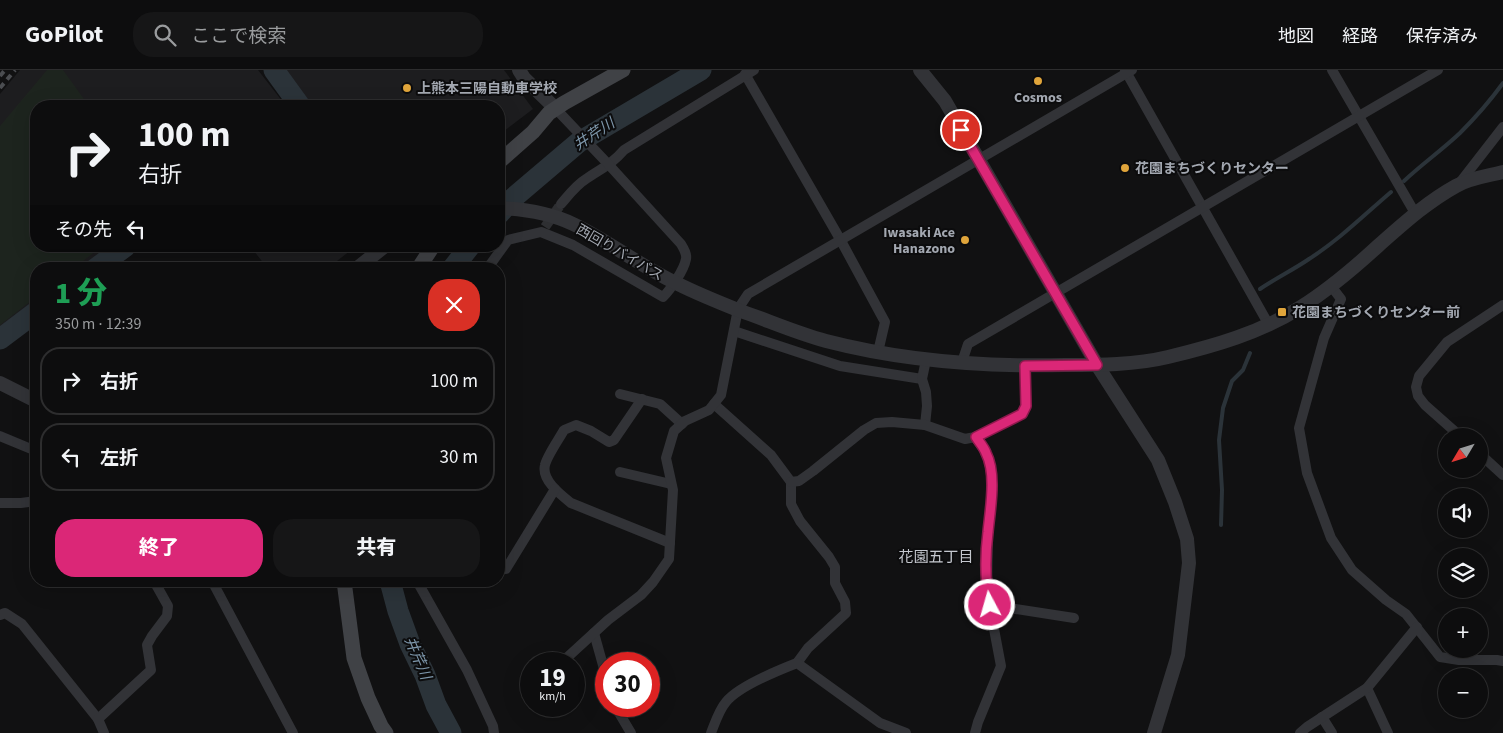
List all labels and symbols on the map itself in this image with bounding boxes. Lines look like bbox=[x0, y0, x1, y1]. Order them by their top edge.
marker: Cosmos bbox=[1032, 75, 1044, 87]
place label: 上熊本三陽自動車学校 bbox=[417, 79, 557, 99]
marker: 上熊本三陽自動車学校 bbox=[401, 82, 413, 94]
place label: Cosmos bbox=[1014, 88, 1062, 108]
pin bbox=[940, 109, 982, 151]
water label: 井芹川 bbox=[570, 112, 621, 155]
place label: 花園まちづくりセンター bbox=[1135, 159, 1289, 179]
marker: 花園まちづくりセンター bbox=[1119, 162, 1131, 174]
street label: 西回りバイパス bbox=[572, 220, 667, 286]
place label: Iwasaki Ace Hanazono bbox=[883, 223, 955, 259]
marker: Iwasaki Ace Hanazono bbox=[959, 234, 971, 246]
place label: 花園まちづくりセンター前 bbox=[1292, 303, 1460, 323]
marker: 花園まちづくりセンター前 bbox=[1276, 306, 1288, 318]
north arrow bbox=[1438, 428, 1488, 478]
district label: 花園五丁目 bbox=[898, 547, 974, 568]
position arrow bbox=[963, 578, 1015, 630]
water label: 井芹川 bbox=[399, 633, 437, 685]
speed limit sign: 30 bbox=[595, 652, 660, 717]

